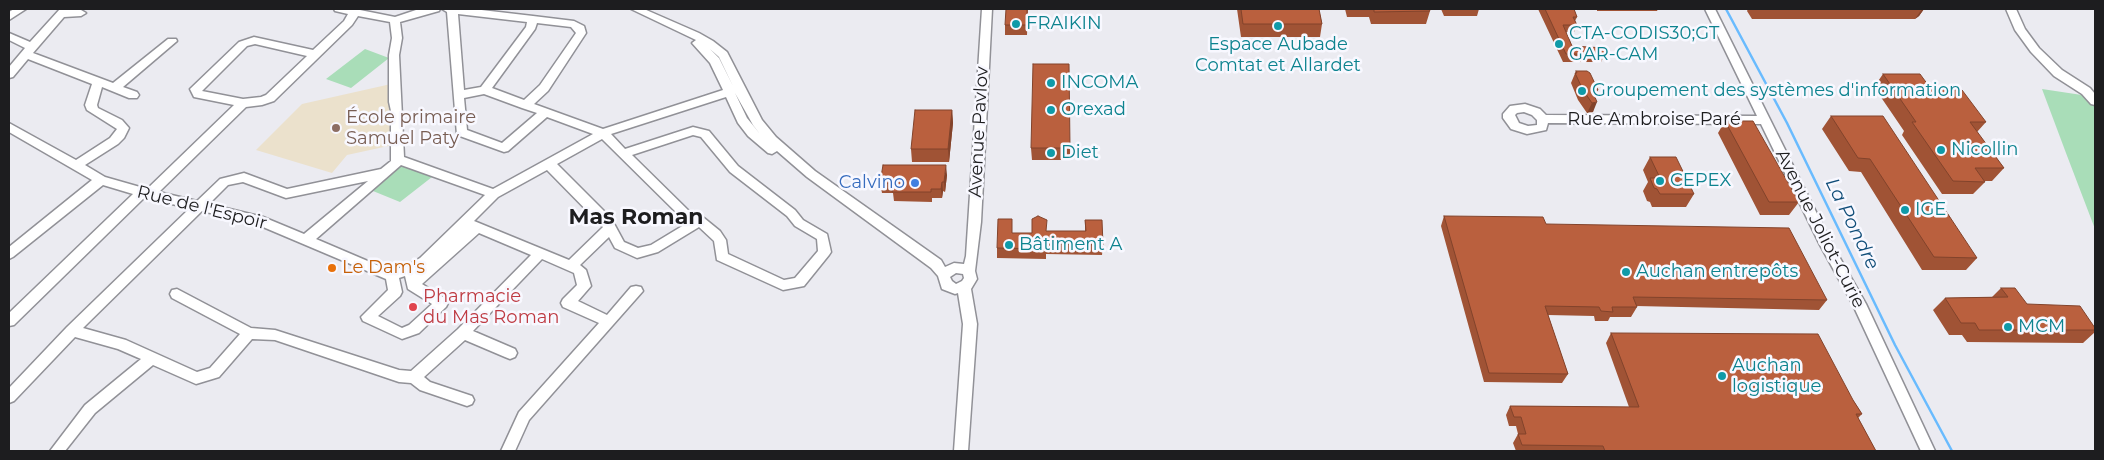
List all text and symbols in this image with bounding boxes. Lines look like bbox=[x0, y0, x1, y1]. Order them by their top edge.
place label: FRAIKIN bbox=[1026, 13, 1102, 35]
marker: FRAIKIN bbox=[1010, 18, 1022, 30]
marker: Espace Aubade Comtat et Allardet bbox=[1272, 20, 1284, 32]
place label: CTA-CODIS30;GT GAR-CAM bbox=[1569, 23, 1719, 66]
place label: Espace Aubade Comtat et Allardet bbox=[1195, 34, 1361, 76]
marker: CTA-CODIS30;GT GAR-CAM bbox=[1553, 38, 1565, 50]
street label: Avenue Pavlov bbox=[965, 66, 993, 198]
place label: INCOMA bbox=[1061, 72, 1138, 94]
marker: INCOMA bbox=[1045, 77, 1057, 89]
place label: Groupement des systèmes d'information bbox=[1592, 80, 1961, 102]
marker: Groupement des systèmes d'information bbox=[1576, 85, 1588, 97]
place label: Orexad bbox=[1061, 99, 1126, 121]
marker: Orexad bbox=[1045, 104, 1057, 116]
place label: École primaire Samuel Paty bbox=[346, 107, 476, 150]
street label: Rue Ambroise Paré bbox=[1567, 109, 1741, 131]
marker: École primaire Samuel Paty bbox=[330, 122, 342, 134]
place label: Nicollin bbox=[1951, 139, 2018, 161]
place label: Diet bbox=[1061, 142, 1099, 164]
marker: Nicollin bbox=[1935, 144, 1947, 156]
street label: Avenue Joliot-Curie bbox=[1771, 146, 1869, 312]
marker: Diet bbox=[1045, 147, 1057, 159]
place label: CEPEX bbox=[1670, 170, 1731, 192]
place label: Calvino bbox=[839, 172, 905, 194]
marker: CEPEX bbox=[1654, 175, 1666, 187]
water label: La Pondre bbox=[1820, 175, 1884, 273]
marker: Calvino bbox=[909, 177, 921, 189]
street label: Rue de l'Espoir bbox=[135, 181, 269, 235]
place label: IGE bbox=[1915, 199, 1946, 221]
marker: IGE bbox=[1899, 204, 1911, 216]
district label: Mas Roman bbox=[569, 205, 703, 231]
place label: Bâtiment A bbox=[1019, 234, 1122, 256]
marker: Bâtiment A bbox=[1003, 239, 1015, 251]
place label: Le Dam's bbox=[342, 257, 425, 279]
place label: Auchan entrepôts bbox=[1636, 261, 1798, 283]
marker: Le Dam's bbox=[326, 262, 338, 274]
marker: Auchan entrepôts bbox=[1620, 266, 1632, 278]
place label: Pharmacie du Mas Roman bbox=[423, 286, 560, 328]
marker: Pharmacie du Mas Roman bbox=[407, 301, 419, 313]
place label: MCM bbox=[2018, 316, 2065, 338]
marker: MCM bbox=[2002, 321, 2014, 333]
place label: Auchan logistique bbox=[1732, 355, 1821, 398]
marker: Auchan logistique bbox=[1716, 370, 1728, 382]

